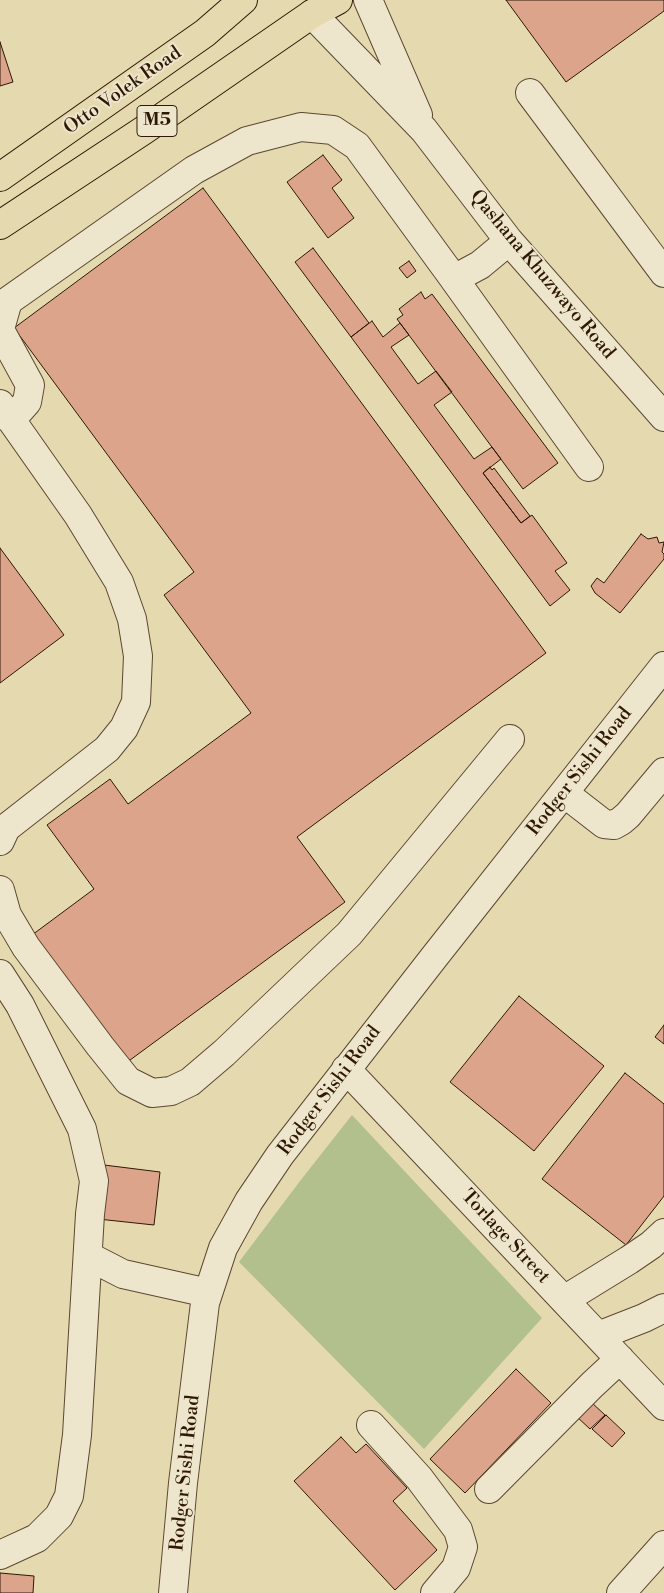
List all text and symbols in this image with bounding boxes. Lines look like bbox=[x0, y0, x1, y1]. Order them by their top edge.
street label: Otto Volek Road bbox=[60, 42, 186, 140]
road number: M5 bbox=[137, 105, 177, 136]
street label: Qashana Khuzwayo Road bbox=[465, 186, 619, 364]
street label: Rodger Sishi Road bbox=[523, 703, 637, 841]
street label: Rodger Sishi Road bbox=[274, 1022, 386, 1160]
street label: Torlage Street bbox=[456, 1185, 554, 1289]
street label: Rodger Sishi Road bbox=[166, 1394, 206, 1552]

